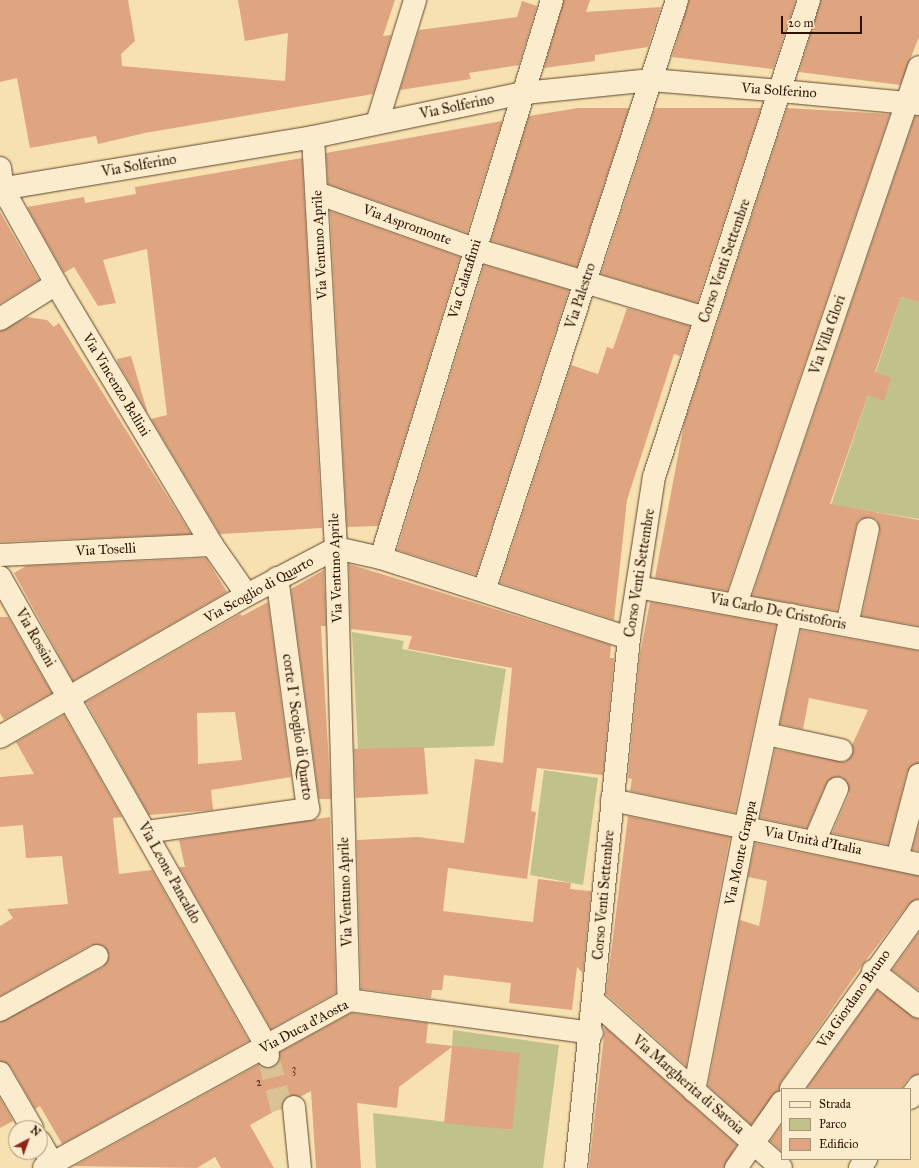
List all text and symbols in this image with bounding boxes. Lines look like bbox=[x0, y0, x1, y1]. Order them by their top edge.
scale bar bbox=[783, 8, 864, 34]
text: 20 m bbox=[788, 16, 814, 30]
street label: Via Solferino bbox=[741, 80, 817, 102]
street label: Via Solferino bbox=[418, 91, 496, 123]
street label: Via Solferino bbox=[100, 151, 178, 181]
street label: Via Ventuno Aprile bbox=[309, 190, 331, 300]
street label: Corso Venti Settembre bbox=[696, 197, 754, 325]
street label: Via Aspromonte bbox=[360, 201, 454, 249]
street label: Via Calatafimi bbox=[445, 237, 485, 321]
street label: Via Palestro bbox=[562, 261, 600, 331]
street label: Via Villa Glori bbox=[807, 293, 849, 377]
street label: Via Vincenzo Bellini bbox=[79, 330, 153, 440]
street label: Corso Venti Settembre bbox=[622, 507, 658, 639]
street label: Via Ventuno Aprile bbox=[326, 513, 346, 623]
street label: Via Toselli bbox=[75, 540, 137, 560]
street label: Via Scoglio di Quarto bbox=[201, 553, 317, 627]
street label: Via Carlo De Cristoforis bbox=[708, 591, 848, 633]
street label: Via Rossini bbox=[12, 606, 58, 670]
street label: corte I^ Scoglio di Quarto bbox=[278, 653, 316, 801]
street label: Via Monte Grappa bbox=[722, 799, 760, 907]
street label: Via Leone Pancaldo bbox=[134, 819, 204, 927]
street label: Via Unità d'Italia bbox=[763, 823, 863, 859]
street label: Corso Venti Settembre bbox=[590, 829, 618, 961]
street label: Via Ventuno Aprile bbox=[336, 837, 356, 947]
street label: Via Giordano Bruno bbox=[814, 947, 894, 1051]
street label: Via Duca d'Aosta bbox=[257, 997, 351, 1057]
street label: Via Margherita di Savoia bbox=[629, 1032, 747, 1138]
house number: 3 bbox=[292, 1063, 296, 1077]
house number: 2 bbox=[256, 1076, 262, 1090]
legend bbox=[781, 1088, 911, 1160]
text: Strada bbox=[819, 1097, 851, 1111]
text: Parco bbox=[819, 1117, 846, 1131]
north arrow bbox=[8, 1120, 48, 1160]
text: N bbox=[28, 1123, 43, 1139]
text: Edificio bbox=[819, 1137, 858, 1151]

